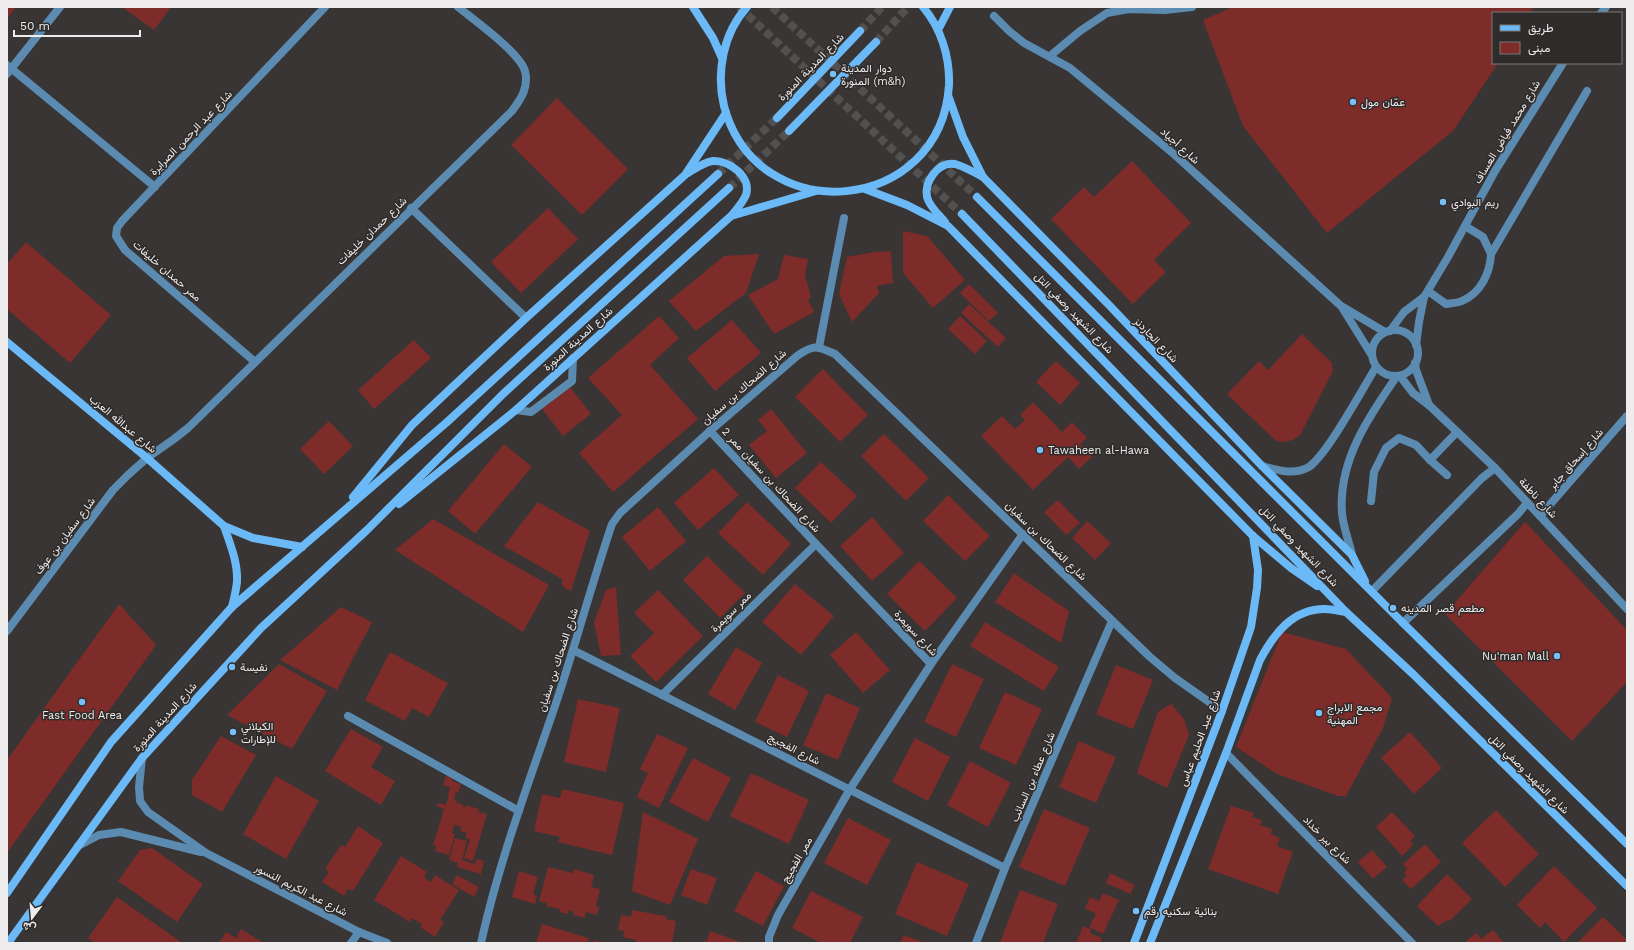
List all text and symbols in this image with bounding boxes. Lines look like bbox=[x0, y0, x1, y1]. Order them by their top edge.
scale bar bbox=[14, 12, 140, 38]
legend bbox=[1492, 12, 1622, 64]
text: 50 m bbox=[20, 19, 50, 33]
text: طريق bbox=[1528, 21, 1554, 36]
street label: شارع المدينة المنورة bbox=[775, 30, 848, 104]
text: مبنى bbox=[1528, 41, 1550, 56]
place label: دوار المدينة المنورة (m&h) bbox=[841, 62, 905, 88]
marker: دوار المدينة المنورة (m&h) bbox=[828, 69, 838, 79]
street label: شارع محمد فياض العساف bbox=[1471, 78, 1544, 187]
street label: شارع عبد الرحمن الصرايرة bbox=[147, 88, 236, 179]
place label: عمّان مول bbox=[1361, 96, 1405, 109]
marker: عمّان مول bbox=[1348, 97, 1358, 107]
street label: شارع أجياد bbox=[1157, 125, 1202, 168]
street label: شارع حمدان خليفات bbox=[334, 194, 411, 268]
place label: ريم البوادي bbox=[1451, 196, 1499, 212]
marker: ريم البوادي bbox=[1438, 197, 1448, 207]
street label: ممر حمدان خليفات bbox=[130, 238, 204, 304]
street label: شارع الشهيد وصفي التل bbox=[1030, 270, 1116, 359]
street label: شارع المدينة المنورة bbox=[541, 304, 616, 374]
street label: شارع الجاردنز bbox=[1130, 314, 1181, 366]
street label: شارع الضحاك بن سفيان bbox=[699, 346, 790, 428]
street label: شارع عبدالله العزب bbox=[86, 392, 160, 457]
street label: شارع الضحاك بن سفيان ممر 2 bbox=[718, 425, 823, 536]
street label: شارع إسحاق جابر bbox=[1545, 426, 1607, 494]
place label: Tawaheen al-Hawa bbox=[1048, 444, 1149, 457]
marker: Tawaheen al-Hawa bbox=[1035, 445, 1045, 455]
street label: شارع ناطفة bbox=[1515, 475, 1560, 522]
street label: شارع سفيان بن عوف bbox=[32, 495, 99, 578]
street label: شارع الضحاك بن سفيان bbox=[1002, 499, 1090, 584]
street label: شارع الشهيد وصفي التل bbox=[1255, 503, 1341, 592]
street label: ممر سويمرة bbox=[708, 589, 754, 635]
place label: مطعم قصر المدينه bbox=[1401, 602, 1485, 616]
marker: مطعم قصر المدينه bbox=[1388, 603, 1398, 613]
street label: شارع الضحاك بن سفيان bbox=[535, 606, 582, 714]
street label: شارع سويمرة bbox=[891, 607, 941, 659]
place label: Nu'man Mall bbox=[1482, 650, 1550, 663]
marker: Nu'man Mall bbox=[1552, 651, 1562, 661]
place label: نفيسة bbox=[240, 661, 268, 674]
marker: نفيسة bbox=[227, 662, 237, 672]
street label: شارع المدينة المنورة bbox=[130, 679, 201, 755]
street label: شارع عبد الحليم عباس bbox=[1176, 688, 1225, 788]
marker: Fast Food Area bbox=[77, 697, 87, 707]
place label: مجمع الابراج المهنية bbox=[1327, 701, 1383, 727]
marker: مجمع الابراج المهنية bbox=[1314, 708, 1324, 718]
place label: Fast Food Area bbox=[42, 709, 122, 722]
place label: الكيلاني للإطارات bbox=[241, 720, 276, 746]
marker: الكيلاني للإطارات bbox=[228, 727, 238, 737]
street label: شارع الفجيج bbox=[765, 730, 823, 769]
street label: شارع عطاء بن السائب bbox=[1008, 730, 1059, 824]
street label: شارع الشهيد وصفي التل bbox=[1484, 731, 1572, 819]
street label: شارع بير خداد bbox=[1300, 813, 1354, 868]
street label: ممر الفجيج bbox=[779, 835, 816, 886]
street label: شارع عبد الكريم النسور bbox=[251, 861, 350, 920]
north arrow bbox=[12, 898, 52, 938]
place label: بنائية سكنيه رقم bbox=[1144, 905, 1217, 919]
marker: بنائية سكنيه رقم bbox=[1131, 906, 1141, 916]
text: ش bbox=[21, 919, 38, 935]

